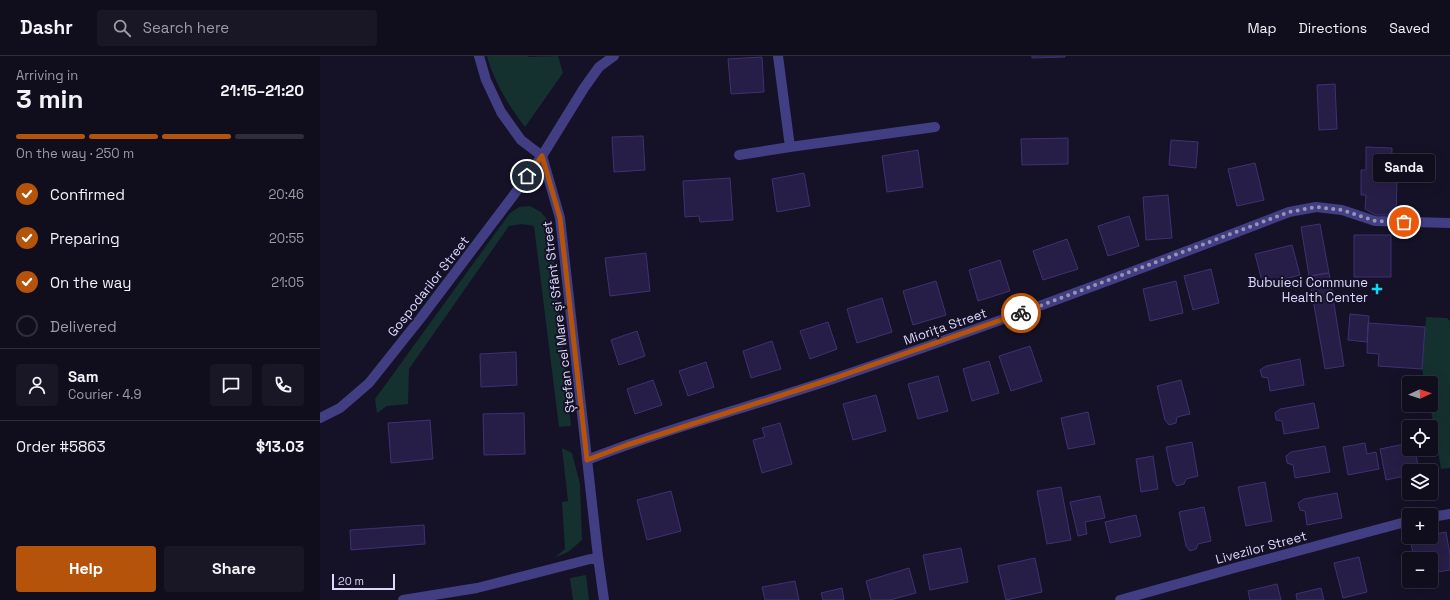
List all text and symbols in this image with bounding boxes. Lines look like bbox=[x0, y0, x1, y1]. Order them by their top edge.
search box bbox=[97, 10, 377, 46]
text: Dashr bbox=[20, 15, 73, 40]
icon: search bbox=[111, 17, 133, 39]
text: Search here bbox=[143, 18, 229, 37]
text: Map bbox=[1247, 19, 1277, 37]
text: Directions bbox=[1299, 19, 1367, 37]
text: Saved bbox=[1389, 19, 1430, 37]
text: Arriving in bbox=[16, 67, 78, 84]
text: 21:15–21:20 bbox=[221, 81, 304, 100]
text: 3 min bbox=[16, 82, 84, 116]
text: On the way · 250 m bbox=[16, 145, 134, 162]
callout: Sanda bbox=[1373, 154, 1435, 182]
pin bbox=[510, 159, 544, 193]
text: Sanda bbox=[1384, 159, 1424, 176]
icon: home bbox=[516, 165, 538, 187]
icon: check bbox=[16, 183, 38, 205]
text: Confirmed bbox=[50, 185, 125, 204]
text: 20:46 bbox=[268, 186, 304, 203]
pin bbox=[1387, 205, 1421, 239]
icon: bag bbox=[1393, 211, 1415, 233]
street label: Ștefan cel Mare și Sfânt Street bbox=[538, 220, 579, 414]
icon: check bbox=[16, 227, 38, 249]
text: Preparing bbox=[50, 229, 120, 248]
text: 20:55 bbox=[269, 230, 304, 247]
street label: Gospodarilor Street bbox=[384, 233, 473, 340]
icon: check bbox=[16, 271, 38, 293]
text: On the way bbox=[50, 273, 131, 292]
text: 21:05 bbox=[271, 274, 304, 291]
place label: Bubuieci Commune Health Center bbox=[1248, 274, 1368, 306]
marker: Bubuieci Commune Health Center bbox=[1371, 283, 1383, 295]
courier bbox=[1001, 293, 1041, 333]
icon: bike bbox=[1010, 302, 1032, 324]
street label: Miorița Street bbox=[901, 304, 989, 349]
text: Delivered bbox=[50, 317, 117, 336]
button: person bbox=[16, 364, 58, 406]
button: chat bbox=[210, 364, 252, 406]
button: phone bbox=[262, 364, 304, 406]
text: Sam bbox=[68, 367, 99, 386]
north arrow bbox=[1402, 376, 1438, 412]
map controls bbox=[1402, 376, 1438, 588]
text: Courier · 4.9 bbox=[68, 386, 142, 403]
button: locate bbox=[1402, 420, 1438, 456]
text: Order #5863 bbox=[16, 437, 105, 456]
text: $13.03 bbox=[256, 437, 304, 456]
button: layers bbox=[1402, 464, 1438, 500]
button: + bbox=[1402, 508, 1438, 544]
street label: Livezilor Street bbox=[1214, 527, 1309, 568]
button: Help bbox=[16, 546, 156, 592]
button: Share bbox=[164, 546, 304, 592]
button: − bbox=[1402, 552, 1438, 588]
scale bar bbox=[332, 572, 395, 591]
text: 20 m bbox=[338, 574, 364, 588]

